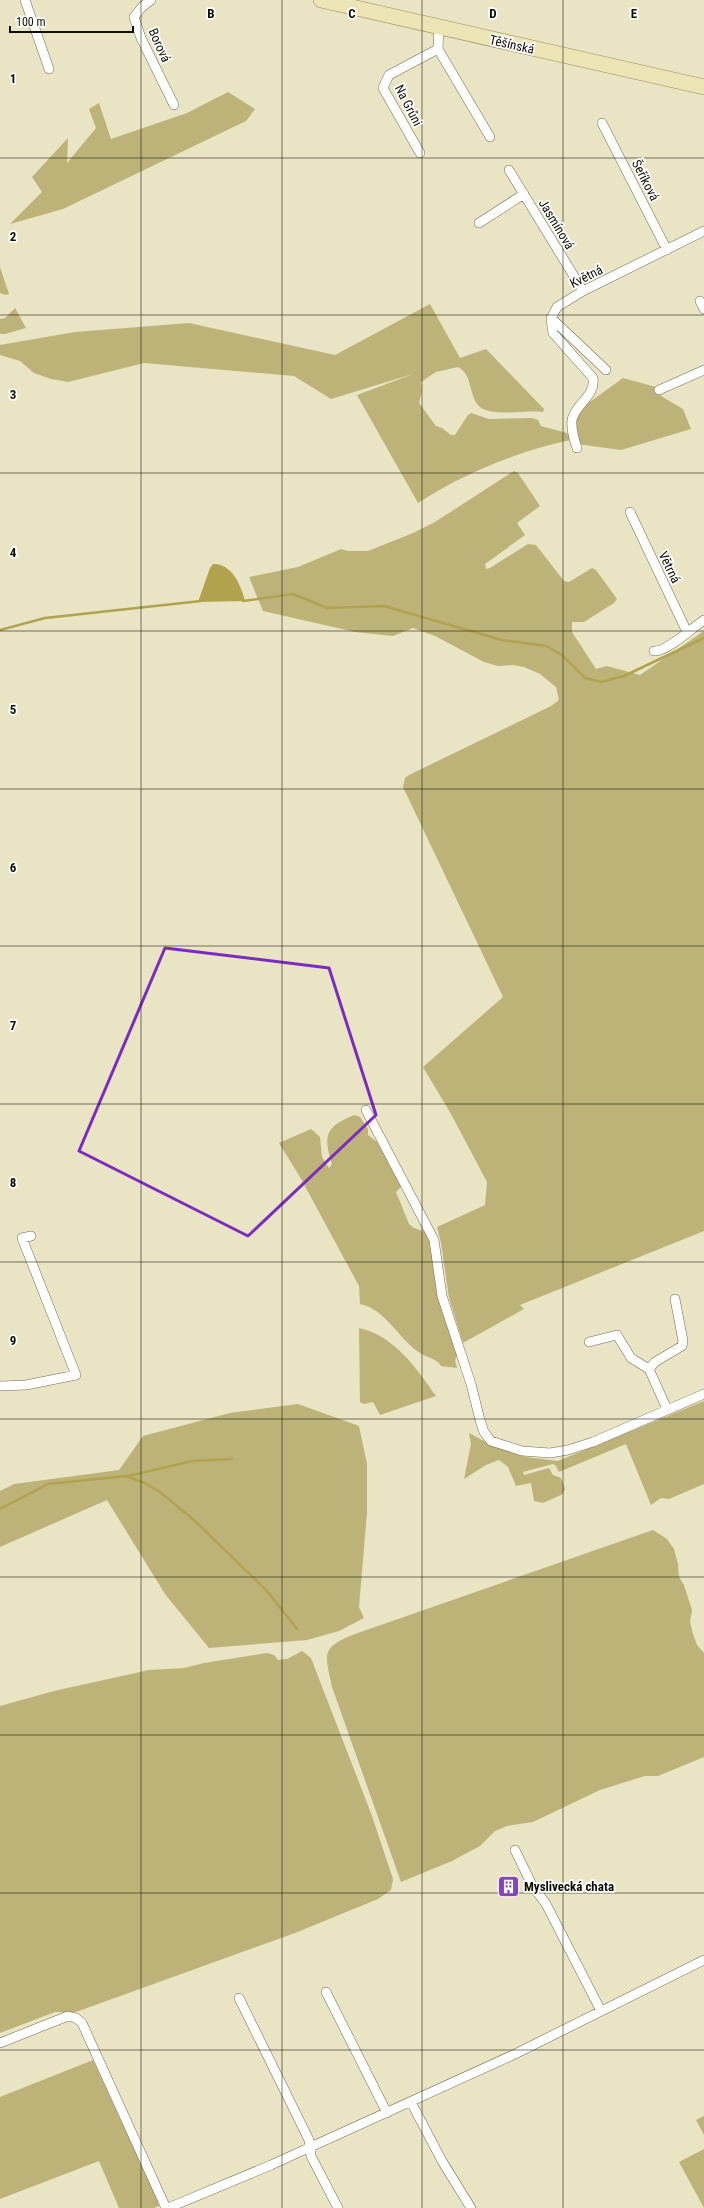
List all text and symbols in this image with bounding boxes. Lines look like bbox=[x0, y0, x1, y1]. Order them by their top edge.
text: B bbox=[207, 6, 215, 21]
text: C bbox=[348, 6, 356, 21]
text: D bbox=[489, 6, 497, 21]
text: E bbox=[631, 6, 638, 21]
scale bar bbox=[10, 8, 133, 34]
text: 100 m bbox=[16, 15, 46, 29]
street label: Borová bbox=[145, 26, 174, 65]
street label: Těšínská bbox=[488, 32, 536, 57]
text: 1 bbox=[10, 71, 16, 86]
street label: Na Grůni bbox=[392, 82, 425, 128]
street label: Šeříková bbox=[629, 157, 662, 203]
street label: Jasmínová bbox=[536, 197, 577, 252]
text: 2 bbox=[10, 229, 17, 244]
street label: Květná bbox=[567, 262, 605, 291]
text: 3 bbox=[10, 387, 16, 402]
text: 4 bbox=[10, 545, 17, 560]
street label: Větrná bbox=[655, 549, 684, 586]
text: 5 bbox=[10, 702, 17, 717]
text: 6 bbox=[10, 860, 17, 875]
text: 7 bbox=[10, 1018, 17, 1033]
text: 8 bbox=[10, 1175, 16, 1190]
text: 9 bbox=[10, 1333, 16, 1348]
building icon: Myslivecká chata bbox=[495, 1873, 521, 1899]
place label: Myslivecká chata bbox=[524, 1879, 614, 1894]

